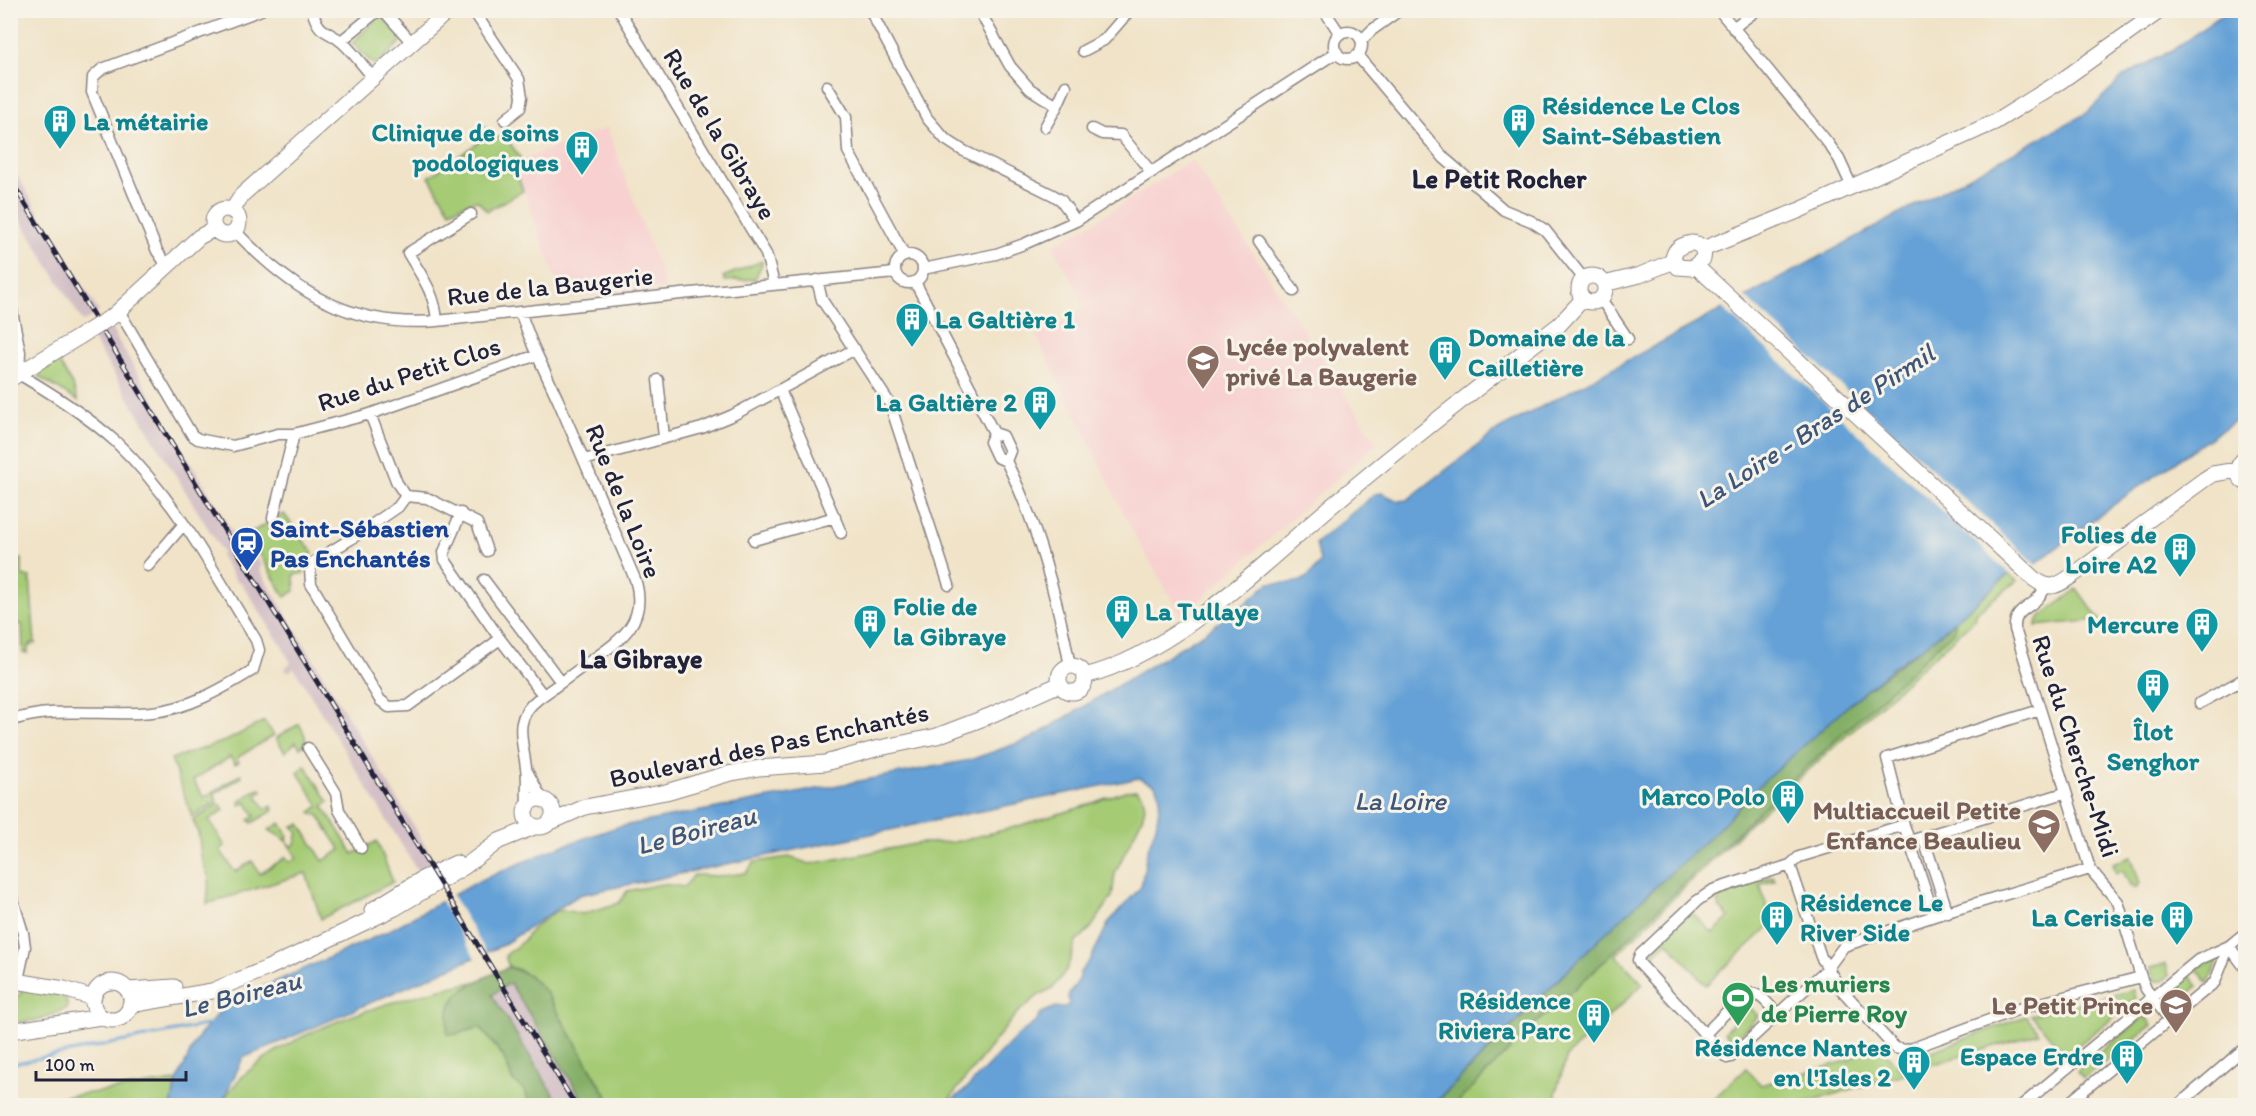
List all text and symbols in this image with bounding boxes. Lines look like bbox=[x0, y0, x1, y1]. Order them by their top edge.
street label: Rue de la Gibraye bbox=[656, 42, 784, 226]
place label: Résidence Le Clos Saint-Sébastien bbox=[1542, 89, 1740, 151]
building icon: Résidence Le Clos Saint-Sébastien bbox=[1501, 102, 1537, 149]
building icon: La métairie bbox=[42, 103, 78, 150]
place label: La métairie bbox=[83, 105, 208, 137]
place label: Clinique de soins podologiques bbox=[371, 116, 559, 178]
building icon: Clinique de soins podologiques bbox=[564, 129, 600, 176]
district label: Le Petit Rocher bbox=[1412, 162, 1587, 195]
street label: Rue de la Baugerie bbox=[445, 259, 655, 313]
building icon: La Galtière 1 bbox=[894, 301, 930, 348]
place label: La Galtière 1 bbox=[935, 303, 1075, 335]
place label: Domaine de la Cailletière bbox=[1468, 321, 1626, 383]
street label: Rue du Petit Clos bbox=[314, 329, 504, 419]
place label: Lycée polyvalent privé La Baugerie bbox=[1225, 330, 1417, 392]
building icon: Domaine de la Cailletière bbox=[1427, 334, 1463, 381]
water label: La Loire - Bras de Pirmil bbox=[1690, 335, 1942, 515]
school or university icon: Lycée polyvalent privé La Baugerie bbox=[1185, 343, 1221, 390]
building icon: La Galtière 2 bbox=[1022, 384, 1058, 431]
place label: La Galtière 2 bbox=[875, 386, 1017, 418]
street label: Rue de la Loire bbox=[579, 419, 669, 583]
place label: Saint-Sébastien Pas Enchantés bbox=[270, 512, 449, 574]
place label: Folies de Loire A2 bbox=[2061, 518, 2157, 580]
station icon: Saint-Sébastien Pas Enchantés bbox=[229, 525, 265, 572]
building icon: Folies de Loire A2 bbox=[2162, 531, 2198, 578]
place label: Folie de la Gibraye bbox=[893, 590, 1006, 652]
building icon: La Tullaye bbox=[1104, 593, 1140, 640]
place label: La Tullaye bbox=[1145, 595, 1259, 627]
building icon: Folie de la Gibraye bbox=[852, 603, 888, 650]
building icon: Mercure bbox=[2184, 606, 2220, 653]
place label: Mercure bbox=[2087, 608, 2179, 640]
street label: Rue du Cherche-Midi bbox=[2025, 631, 2127, 861]
district label: La Gibraye bbox=[579, 642, 703, 675]
building icon: Îlot Senghor bbox=[2135, 667, 2171, 714]
street label: Boulevard des Pas Enchantés bbox=[607, 696, 931, 794]
place label: Îlot Senghor bbox=[2107, 715, 2200, 777]
building icon: Marco Polo bbox=[1770, 778, 1806, 825]
place label: Marco Polo bbox=[1641, 780, 1765, 812]
water label: La Loire bbox=[1354, 784, 1447, 817]
place label: Multiaccueil Petite Enfance Beaulieu bbox=[1813, 794, 2022, 856]
water label: Le Boireau bbox=[633, 798, 760, 862]
school or university icon: Multiaccueil Petite Enfance Beaulieu bbox=[2026, 807, 2062, 854]
place label: Résidence Le River Side bbox=[1800, 886, 1943, 948]
building icon: Résidence Le River Side bbox=[1759, 899, 1795, 946]
building icon: La Cerisaie bbox=[2159, 899, 2195, 946]
place label: La Cerisaie bbox=[2031, 901, 2154, 933]
water label: Le Boireau bbox=[178, 963, 305, 1025]
place label: Les muriers de Pierre Roy bbox=[1761, 967, 1908, 1029]
sports icon: Les muriers de Pierre Roy bbox=[1720, 980, 1756, 1027]
place label: Résidence Riviera Parc bbox=[1438, 984, 1571, 1046]
school or university icon: Le Petit Prince bbox=[2158, 987, 2194, 1034]
place label: Le Petit Prince bbox=[1991, 989, 2153, 1021]
building icon: Résidence Riviera Parc bbox=[1576, 997, 1612, 1044]
place label: Résidence Nantes en l'Isles 2 bbox=[1695, 1031, 1891, 1093]
building icon: Espace Erdre bbox=[2109, 1038, 2145, 1085]
place label: Espace Erdre bbox=[1960, 1040, 2104, 1072]
scale bar bbox=[36, 1044, 186, 1082]
building icon: Résidence Nantes en l'Isles 2 bbox=[1896, 1044, 1932, 1091]
text: 100 m bbox=[45, 1054, 95, 1076]

